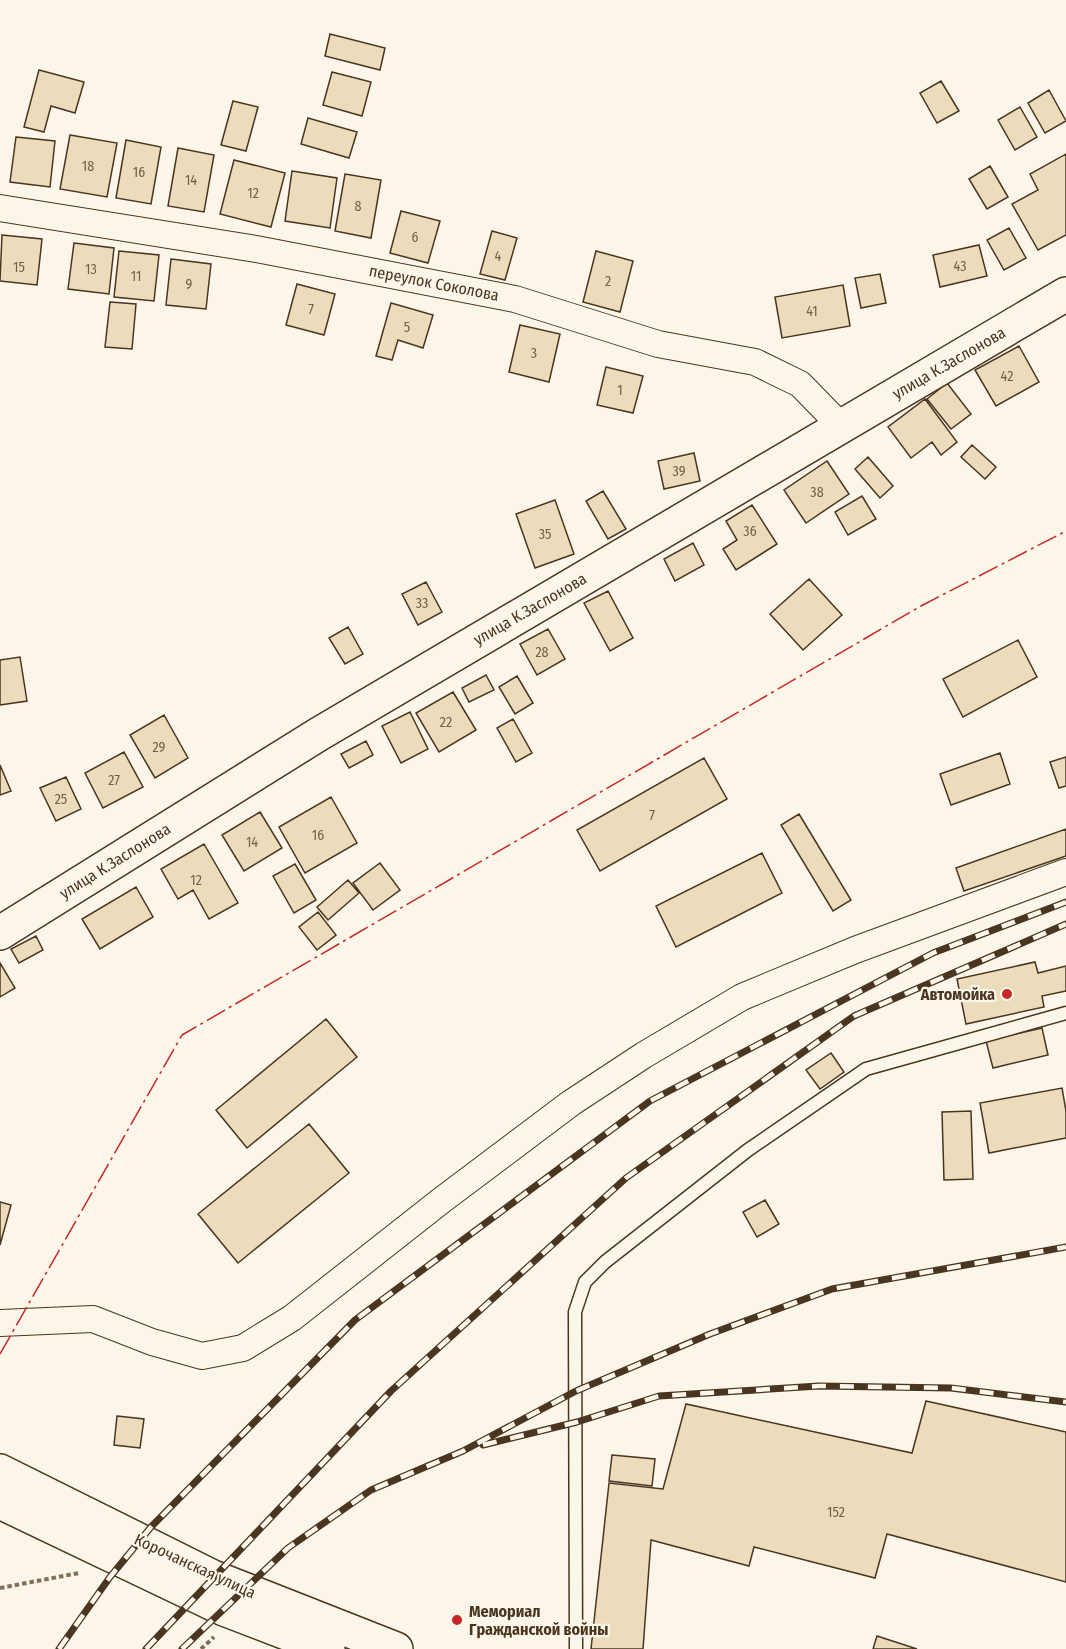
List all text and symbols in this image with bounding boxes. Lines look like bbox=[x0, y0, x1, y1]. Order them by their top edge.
house number: 18 bbox=[82, 158, 94, 175]
house number: 16 bbox=[133, 164, 145, 181]
house number: 14 bbox=[185, 172, 197, 189]
house number: 12 bbox=[247, 185, 259, 202]
house number: 8 bbox=[355, 198, 362, 215]
house number: 6 bbox=[412, 229, 419, 246]
house number: 4 bbox=[495, 248, 502, 265]
house number: 43 bbox=[954, 258, 966, 275]
house number: 15 bbox=[13, 259, 25, 276]
house number: 13 bbox=[85, 261, 97, 278]
street label: переулок Соколова bbox=[367, 261, 501, 305]
house number: 11 bbox=[131, 268, 141, 285]
house number: 2 bbox=[605, 273, 611, 290]
house number: 9 bbox=[186, 276, 193, 293]
house number: 7 bbox=[308, 301, 314, 318]
house number: 41 bbox=[806, 303, 818, 320]
house number: 5 bbox=[404, 319, 410, 336]
street label: улица К.Заслонова bbox=[889, 323, 1009, 403]
house number: 3 bbox=[531, 345, 537, 362]
house number: 42 bbox=[1001, 368, 1013, 385]
house number: 1 bbox=[617, 382, 623, 399]
house number: 39 bbox=[673, 463, 686, 480]
house number: 38 bbox=[810, 484, 824, 501]
house number: 36 bbox=[743, 523, 757, 540]
house number: 35 bbox=[539, 526, 551, 543]
street label: улица К.Заслонова bbox=[470, 569, 590, 649]
house number: 33 bbox=[416, 595, 428, 612]
house number: 28 bbox=[535, 644, 549, 661]
house number: 22 bbox=[440, 714, 452, 731]
house number: 29 bbox=[153, 739, 166, 756]
house number: 27 bbox=[108, 772, 120, 789]
house number: 25 bbox=[55, 791, 67, 808]
house number: 7 bbox=[649, 807, 655, 824]
street label: улица К.Заслонова bbox=[56, 819, 174, 903]
house number: 16 bbox=[312, 827, 324, 844]
house number: 14 bbox=[246, 834, 258, 851]
house number: 12 bbox=[190, 872, 202, 889]
place label: Автомойка bbox=[920, 985, 995, 1004]
marker: Автомойка bbox=[1000, 987, 1014, 1001]
house number: 152 bbox=[827, 1504, 845, 1521]
street label: Корочанская улица bbox=[131, 1530, 259, 1602]
place label: Мемориал Гражданской войны bbox=[469, 1602, 608, 1639]
marker: Мемориал Гражданской войны bbox=[450, 1613, 464, 1627]

